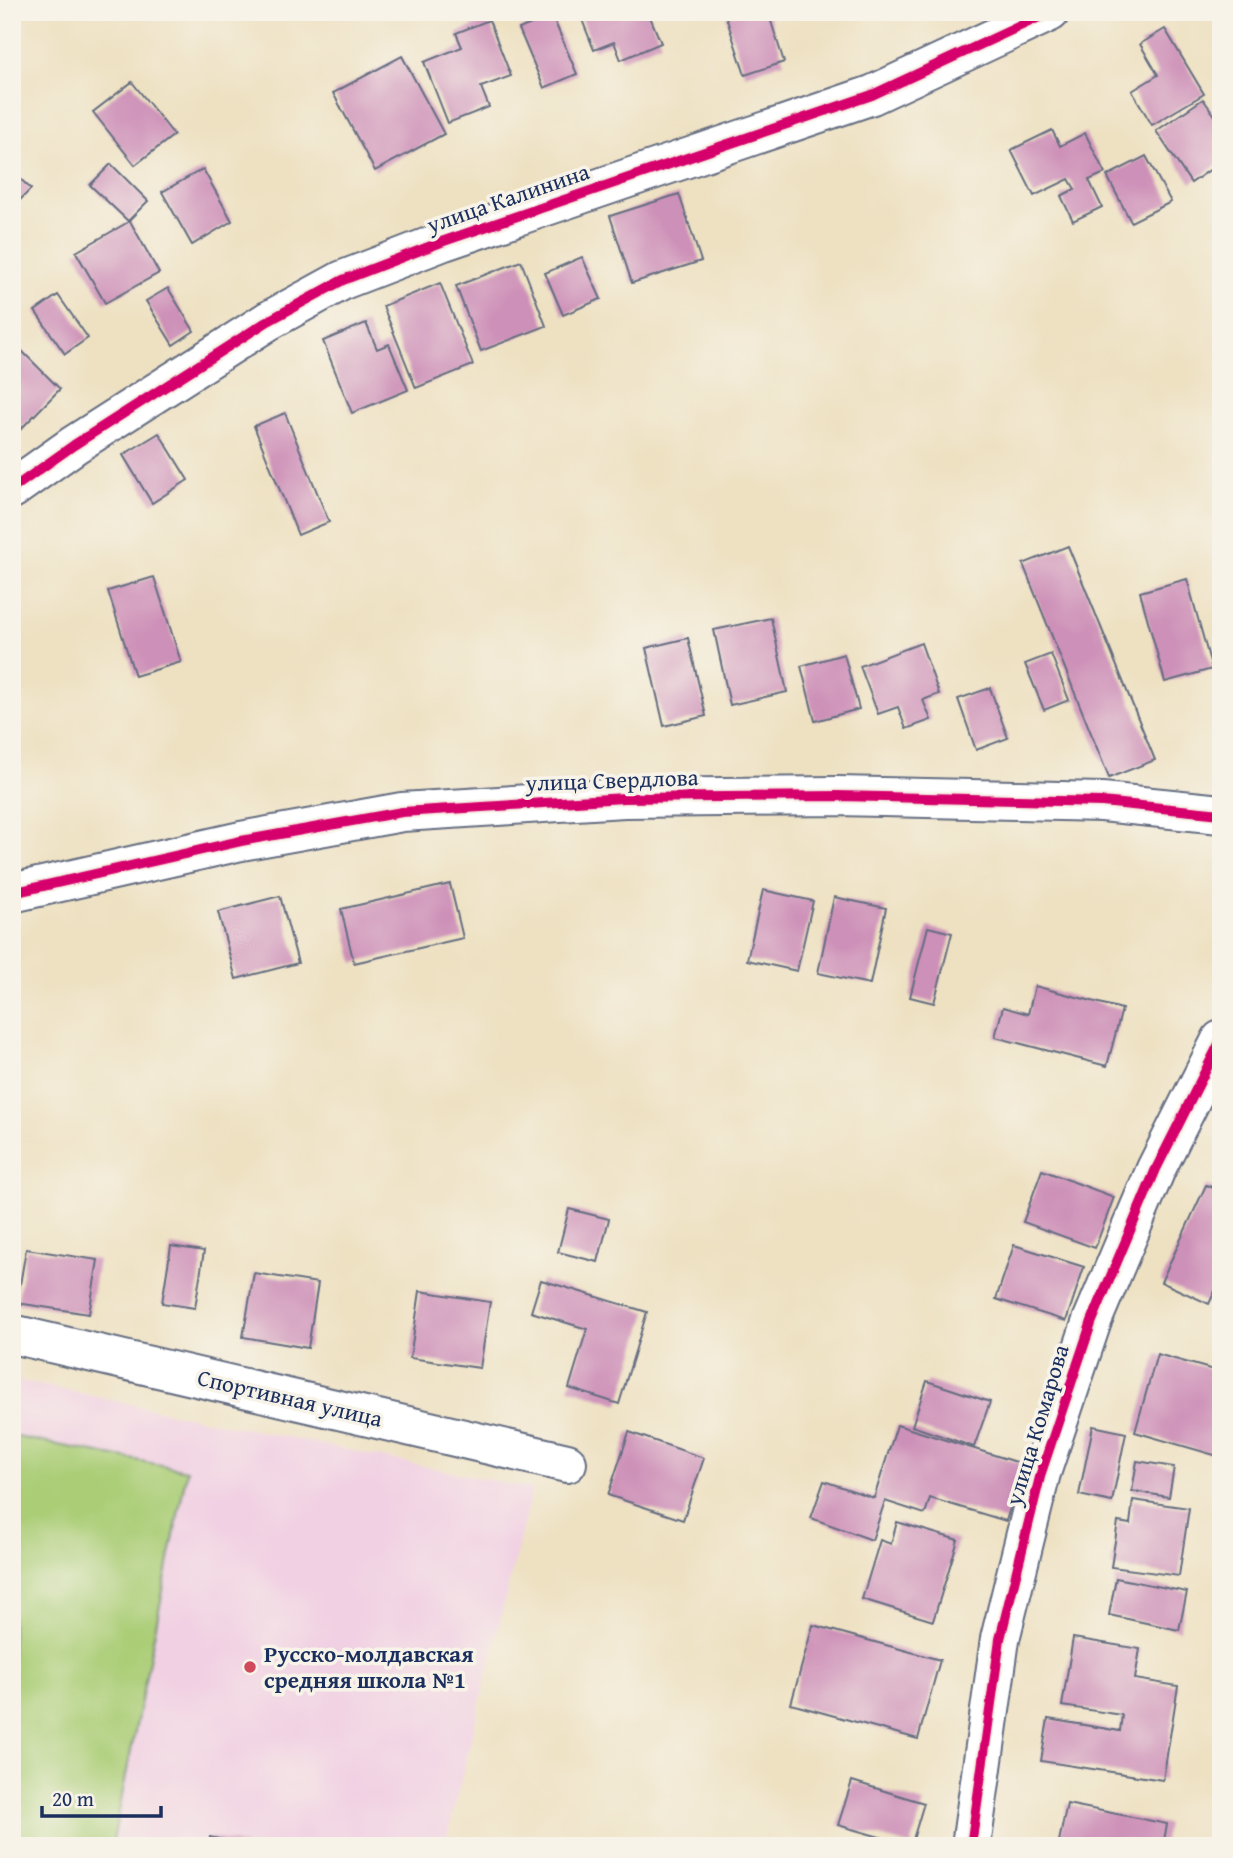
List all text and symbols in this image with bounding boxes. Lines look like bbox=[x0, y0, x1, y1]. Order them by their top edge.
street label: улица Калинина bbox=[421, 154, 594, 241]
street label: улица Свердлова bbox=[524, 760, 699, 799]
street label: улица Комарова bbox=[996, 1340, 1077, 1510]
street label: Спортивная улица bbox=[194, 1360, 386, 1435]
place label: Русско-молдавская средняя школа №1 bbox=[264, 1637, 473, 1696]
marker: Русско-молдавская средняя школа №1 bbox=[242, 1659, 258, 1675]
scale bar bbox=[42, 1774, 161, 1818]
text: 20 m bbox=[52, 1783, 94, 1814]

